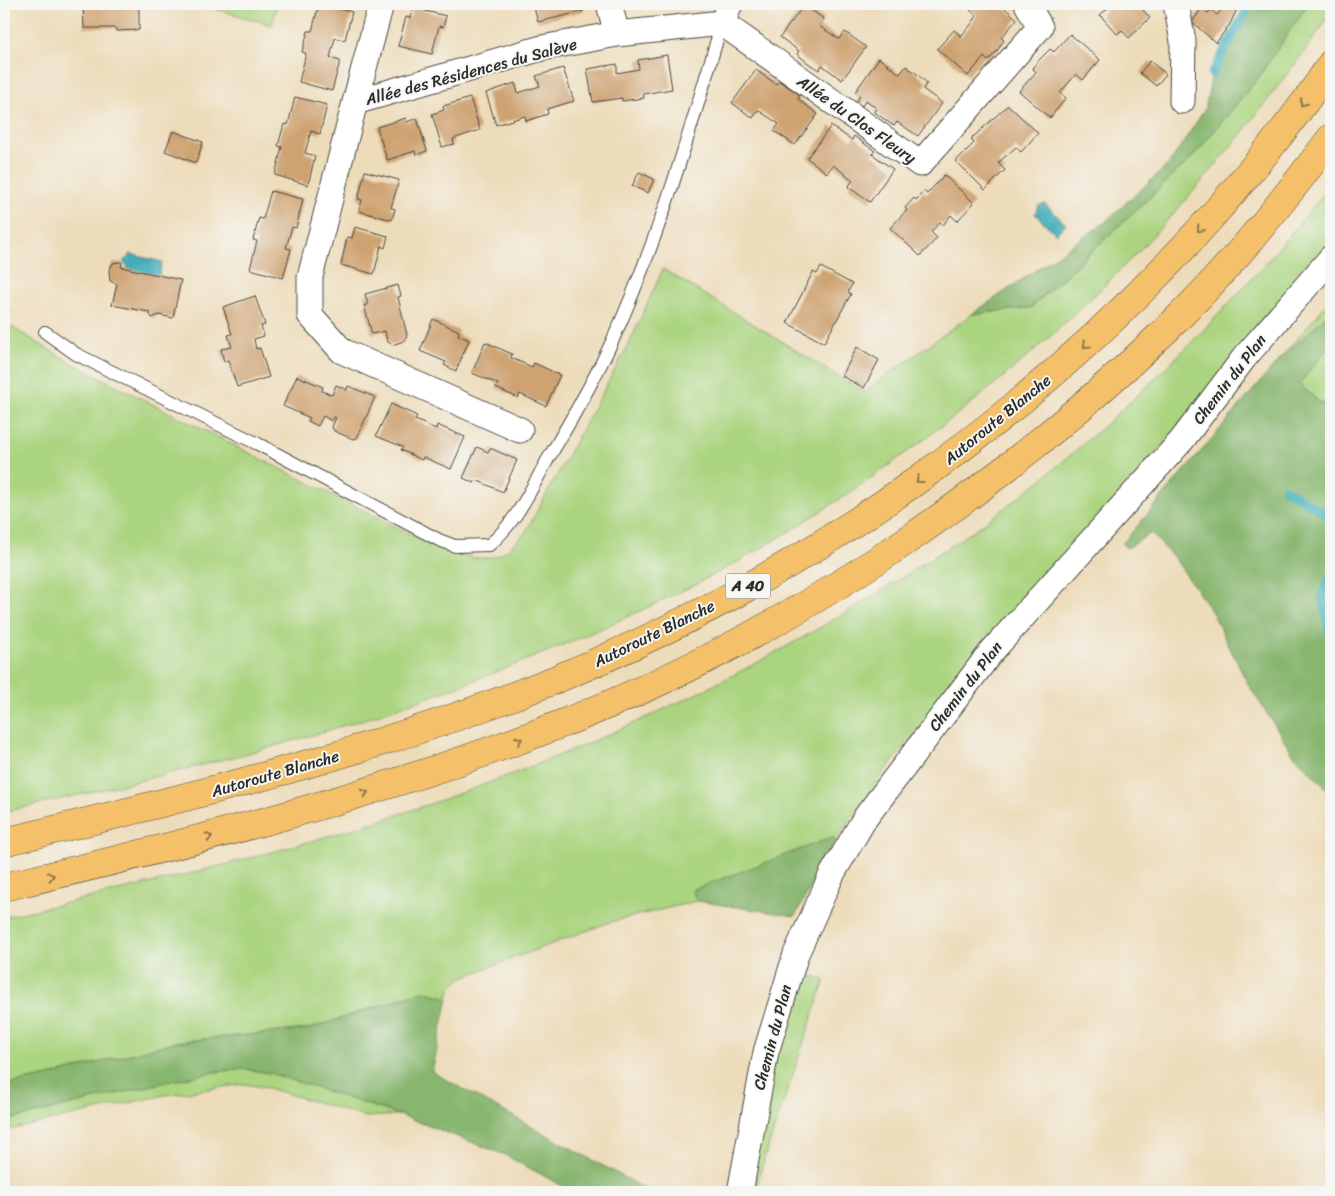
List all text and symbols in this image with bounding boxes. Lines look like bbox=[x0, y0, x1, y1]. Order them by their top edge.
street label: Allée des Résidences du Salève bbox=[361, 29, 580, 114]
street label: Allée du Clos Fleury bbox=[790, 67, 923, 172]
one-way arrow bbox=[1300, 97, 1308, 106]
one-way arrow bbox=[1197, 223, 1206, 232]
street label: Chemin du Plan bbox=[1185, 327, 1274, 431]
one-way arrow bbox=[1083, 339, 1092, 348]
street label: Autoroute Blanche bbox=[936, 367, 1058, 473]
one-way arrow bbox=[915, 474, 925, 483]
road number: A 40 bbox=[726, 574, 770, 598]
street label: Autoroute Blanche bbox=[588, 591, 720, 676]
street label: Chemin du Plan bbox=[921, 634, 1010, 738]
one-way arrow bbox=[514, 736, 523, 746]
street label: Autoroute Blanche bbox=[207, 741, 343, 806]
one-way arrow bbox=[361, 788, 369, 798]
one-way arrow bbox=[204, 832, 213, 843]
one-way arrow bbox=[47, 871, 56, 882]
street label: Chemin du Plan bbox=[744, 981, 801, 1093]

